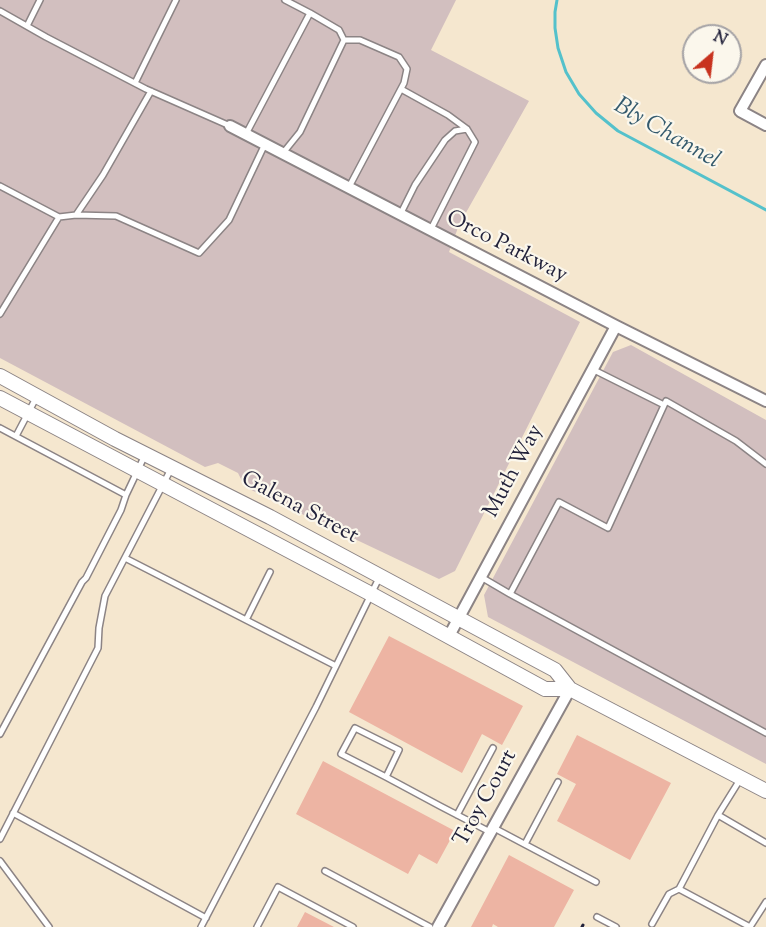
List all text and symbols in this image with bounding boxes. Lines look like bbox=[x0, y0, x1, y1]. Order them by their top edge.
north arrow bbox=[682, 24, 742, 84]
text: N bbox=[709, 26, 731, 53]
water label: Bly Channel bbox=[608, 93, 724, 177]
street label: Orco Parkway bbox=[441, 206, 571, 290]
street label: Muth Way bbox=[479, 421, 551, 523]
street label: Galena Street bbox=[236, 467, 362, 551]
street label: Troy Court bbox=[450, 746, 524, 852]

